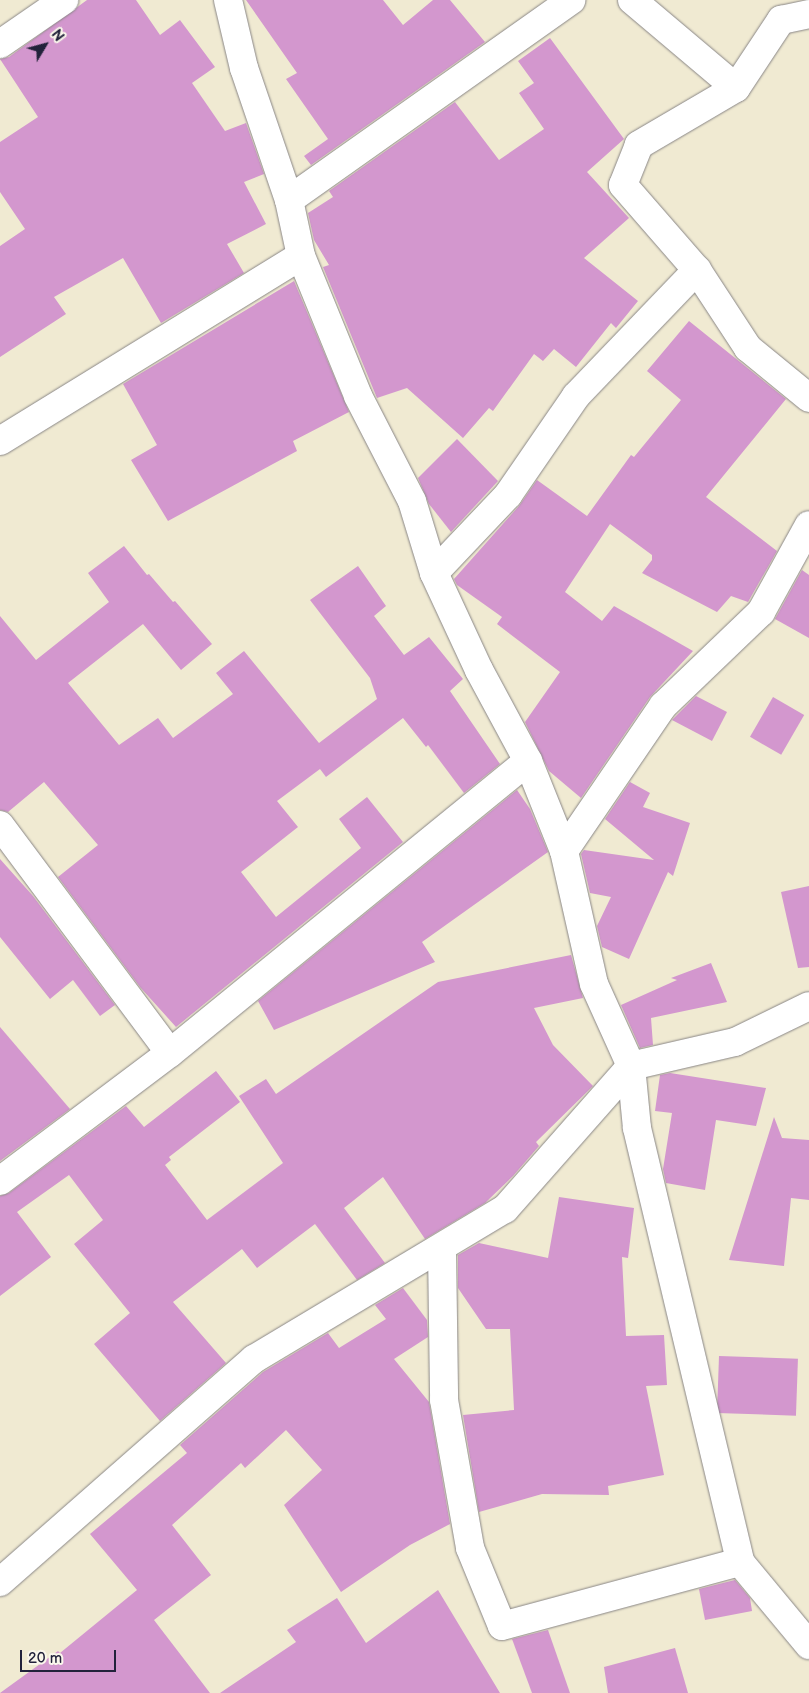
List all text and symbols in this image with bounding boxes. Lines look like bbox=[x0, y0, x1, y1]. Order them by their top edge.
north arrow bbox=[20, 20, 70, 70]
text: N bbox=[47, 26, 67, 45]
scale bar bbox=[22, 1640, 119, 1672]
text: 20 m bbox=[28, 1649, 62, 1668]

